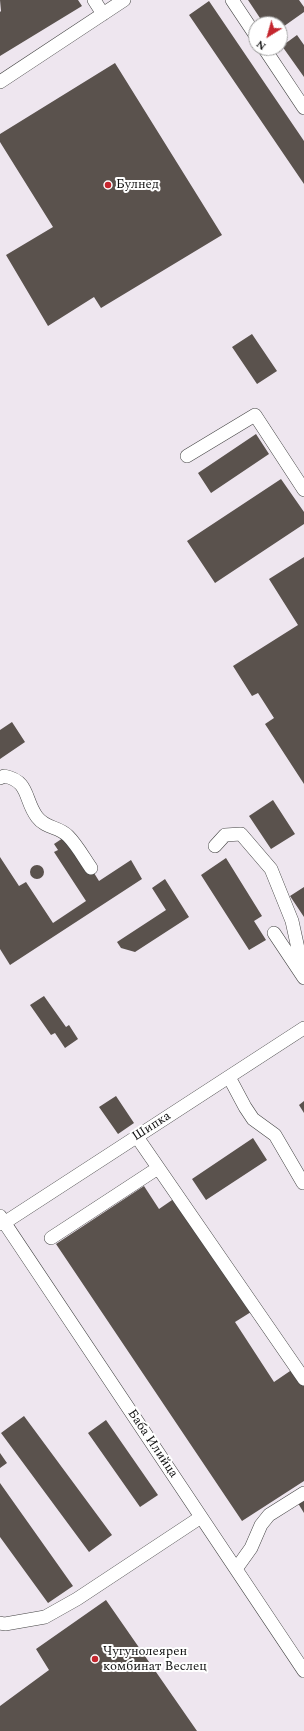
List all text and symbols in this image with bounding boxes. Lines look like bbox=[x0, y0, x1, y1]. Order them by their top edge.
north arrow bbox=[248, 16, 288, 56]
text: N bbox=[252, 36, 270, 55]
place label: Булнед bbox=[116, 177, 159, 193]
marker: Булнед bbox=[103, 180, 113, 190]
street label: Шипка bbox=[130, 1109, 174, 1145]
street label: Баба Илийца bbox=[123, 1407, 181, 1481]
place label: Чугунолеярен комбинат Веслец bbox=[103, 1644, 207, 1675]
marker: Чугунолеярен комбинат Веслец bbox=[90, 1654, 100, 1664]

